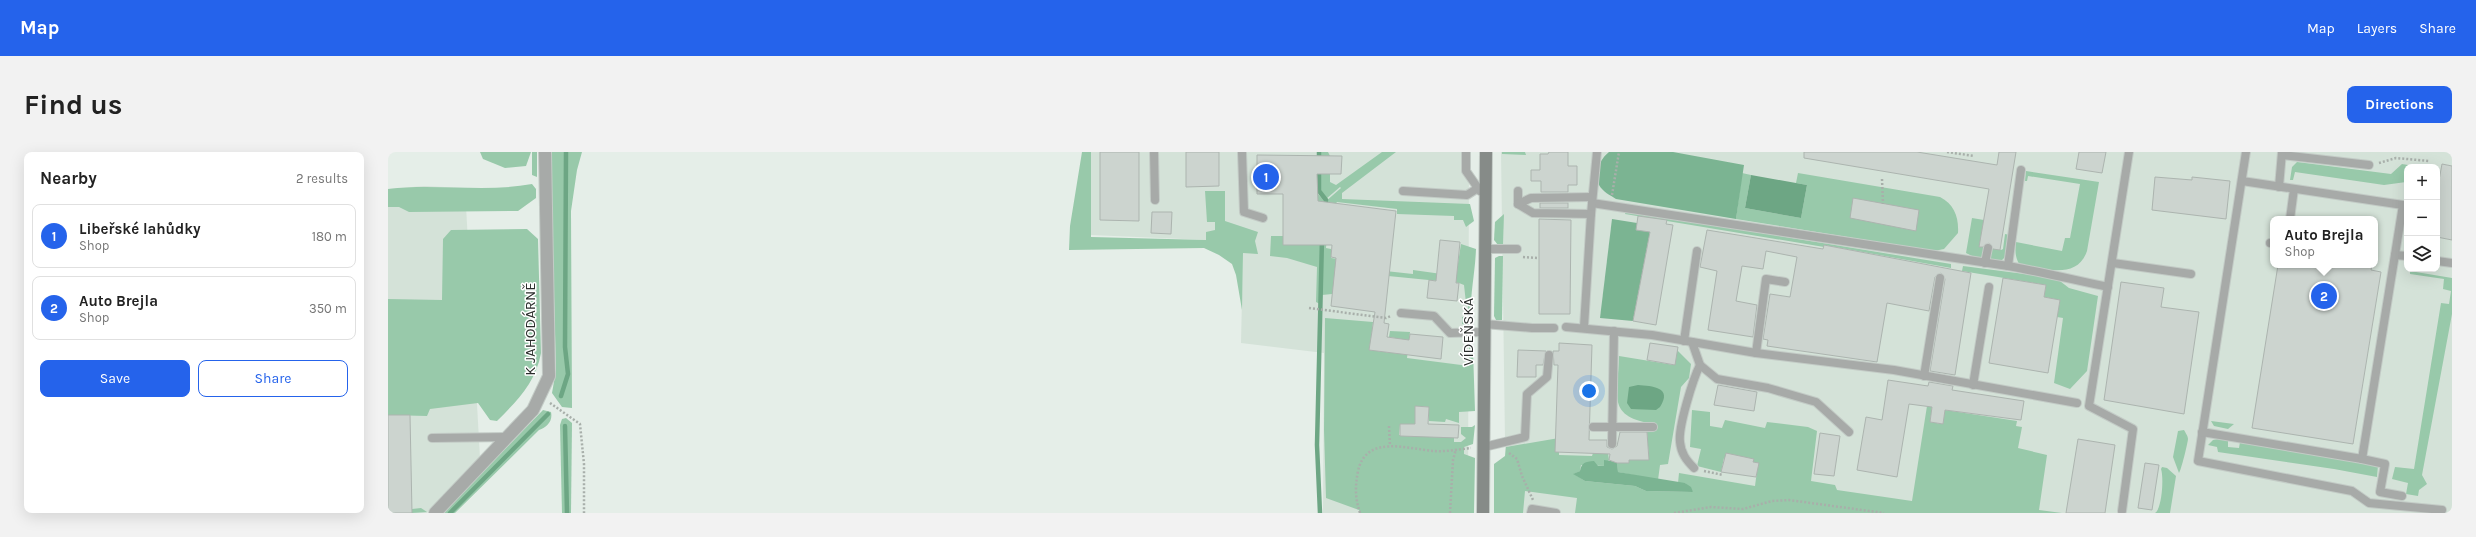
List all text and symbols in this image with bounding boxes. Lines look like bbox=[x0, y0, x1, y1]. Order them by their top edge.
text: Map bbox=[20, 17, 59, 39]
text: Map bbox=[2307, 20, 2335, 37]
text: Layers bbox=[2357, 20, 2397, 37]
text: Share bbox=[2419, 20, 2456, 37]
button: Directions bbox=[2347, 86, 2452, 123]
text: Find us bbox=[24, 88, 123, 121]
pin: 1 bbox=[1253, 162, 1279, 192]
map controls bbox=[2404, 164, 2440, 272]
button: + bbox=[2404, 164, 2440, 200]
text: Nearby bbox=[40, 168, 97, 188]
text: 2 results bbox=[296, 171, 348, 186]
button: − bbox=[2404, 200, 2440, 236]
popup bbox=[2270, 216, 2378, 268]
text: Libeřské lahůdky bbox=[79, 220, 201, 238]
text: Auto Brejla bbox=[2285, 226, 2363, 244]
text: 1 bbox=[52, 229, 56, 244]
text: 180 m bbox=[312, 229, 347, 244]
button: layers bbox=[2404, 236, 2440, 272]
text: Shop bbox=[79, 238, 109, 253]
text: Shop bbox=[2285, 244, 2315, 259]
pin: 2 bbox=[2311, 281, 2337, 311]
street label: K JAHODÁRNĚ bbox=[521, 282, 539, 376]
text: Auto Brejla bbox=[79, 292, 158, 310]
street label: VÍDEŇSKÁ bbox=[1459, 298, 1477, 366]
text: 2 bbox=[50, 301, 58, 316]
text: 350 m bbox=[309, 301, 347, 316]
text: Shop bbox=[79, 310, 109, 325]
button: Save bbox=[40, 360, 190, 397]
button: Share bbox=[198, 360, 348, 397]
your location bbox=[1579, 381, 1599, 401]

